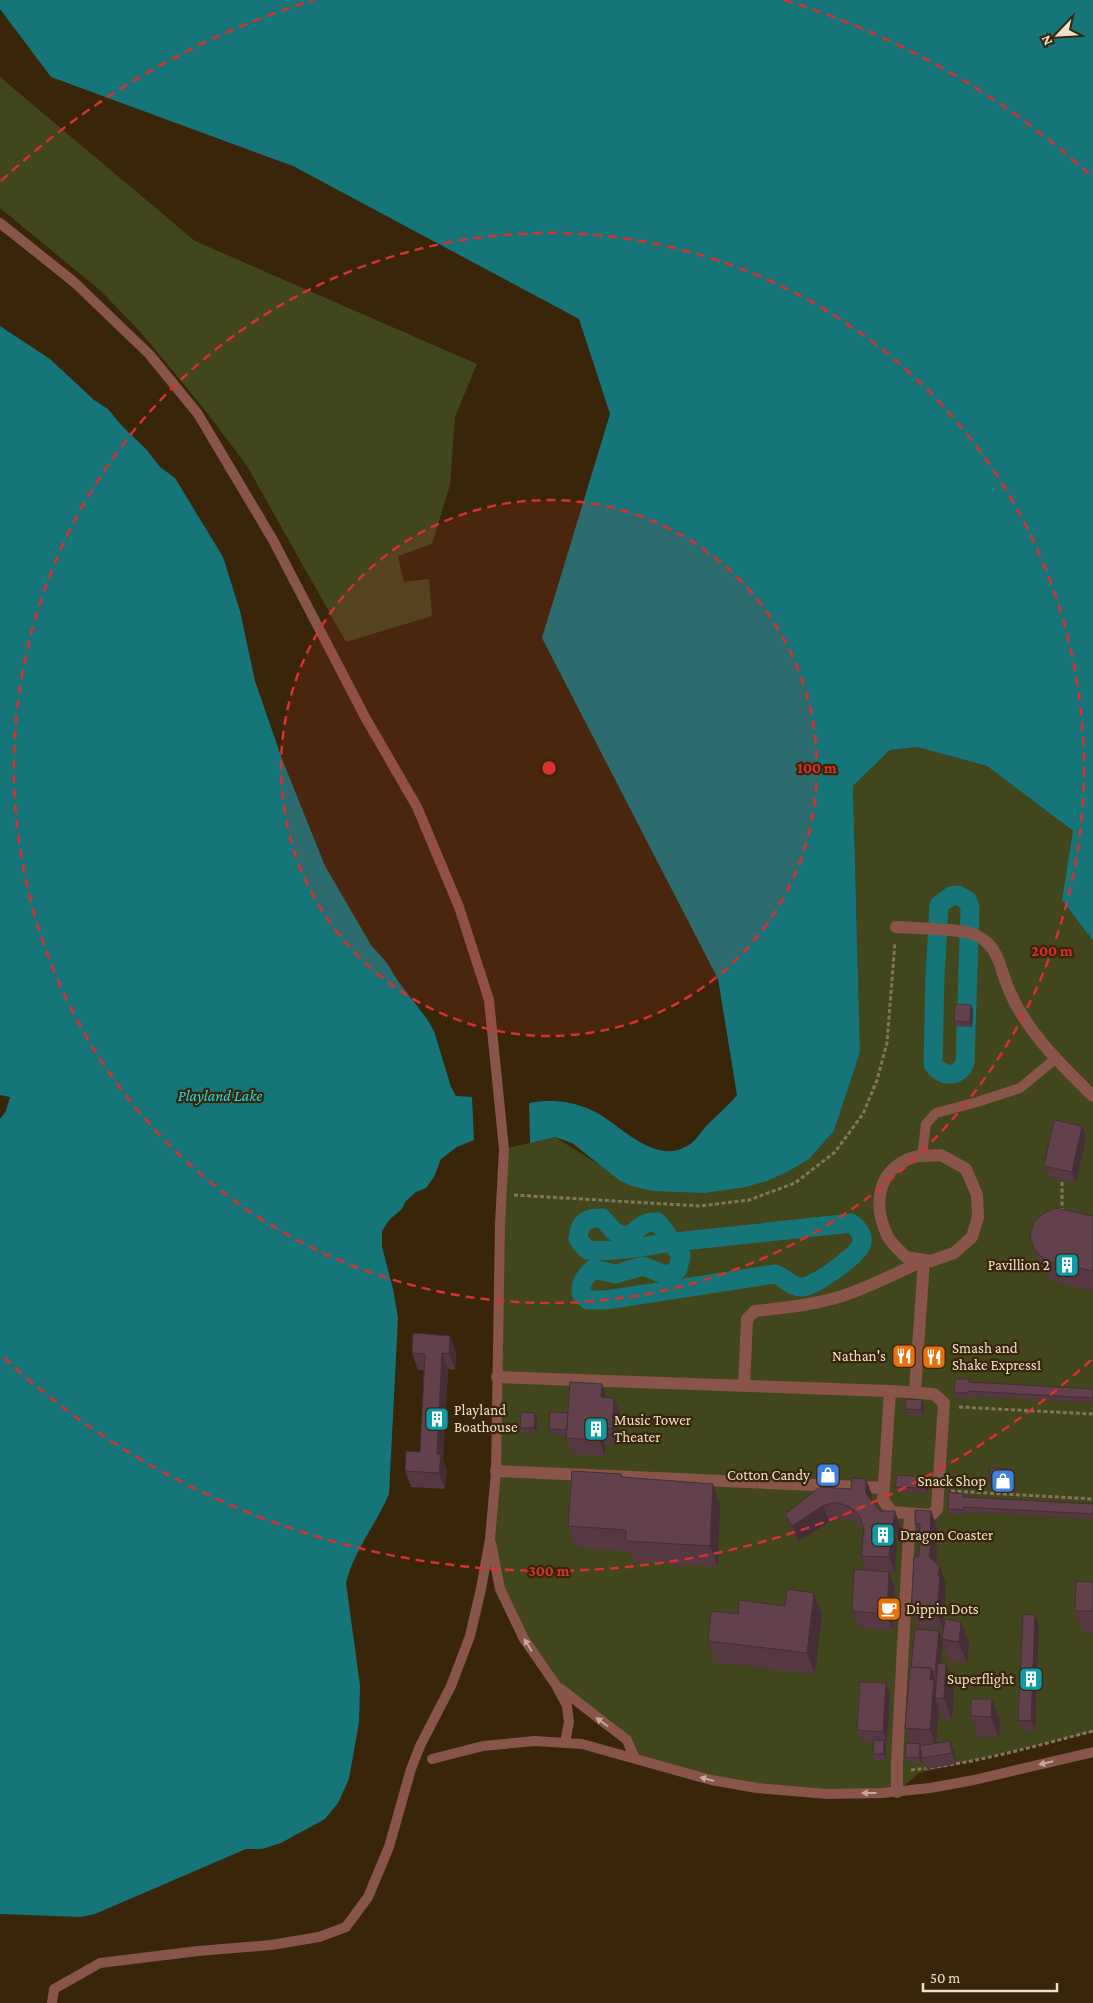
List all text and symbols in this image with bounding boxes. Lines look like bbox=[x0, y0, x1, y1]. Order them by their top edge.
north arrow bbox=[1033, 10, 1083, 60]
text: N bbox=[1037, 32, 1055, 48]
centre of rings bbox=[540, 759, 558, 777]
text: 100 m bbox=[797, 760, 837, 776]
text: 200 m bbox=[1031, 943, 1073, 959]
water label: Playland Lake bbox=[178, 1087, 262, 1105]
building icon: Pavillion 2 bbox=[1054, 1252, 1080, 1278]
place label: Pavillion 2 bbox=[988, 1257, 1050, 1273]
place label: Smash and Shake Express1 bbox=[952, 1340, 1042, 1374]
restaurant icon: Nathan's bbox=[891, 1343, 917, 1369]
restaurant icon: Smash and Shake Express1 bbox=[921, 1344, 947, 1370]
place label: Nathan's bbox=[832, 1348, 886, 1364]
place label: Playland Boathouse bbox=[454, 1402, 518, 1435]
building icon: Playland Boathouse bbox=[424, 1406, 450, 1432]
place label: Music Tower Theater bbox=[614, 1412, 692, 1445]
building icon: Music Tower Theater bbox=[583, 1416, 609, 1442]
shop icon: Cotton Candy bbox=[815, 1462, 841, 1488]
place label: Cotton Candy bbox=[727, 1467, 810, 1484]
shop icon: Snack Shop bbox=[990, 1468, 1016, 1494]
place label: Snack Shop bbox=[917, 1473, 986, 1490]
building icon: Dragon Coaster bbox=[870, 1522, 896, 1548]
place label: Dragon Coaster bbox=[900, 1527, 994, 1544]
text: 300 m bbox=[528, 1563, 570, 1579]
cafe icon: Dippin Dots bbox=[876, 1596, 902, 1622]
place label: Dippin Dots bbox=[906, 1601, 979, 1618]
one-way arrow bbox=[523, 1639, 532, 1652]
building icon: Superflight bbox=[1018, 1666, 1044, 1692]
place label: Superflight bbox=[947, 1671, 1015, 1688]
one-way arrow bbox=[596, 1718, 609, 1728]
one-way arrow bbox=[1037, 1760, 1053, 1768]
one-way arrow bbox=[700, 1775, 715, 1783]
one-way arrow bbox=[860, 1790, 876, 1798]
scale bar bbox=[923, 1960, 1057, 1992]
text: 50 m bbox=[930, 1970, 960, 1986]

